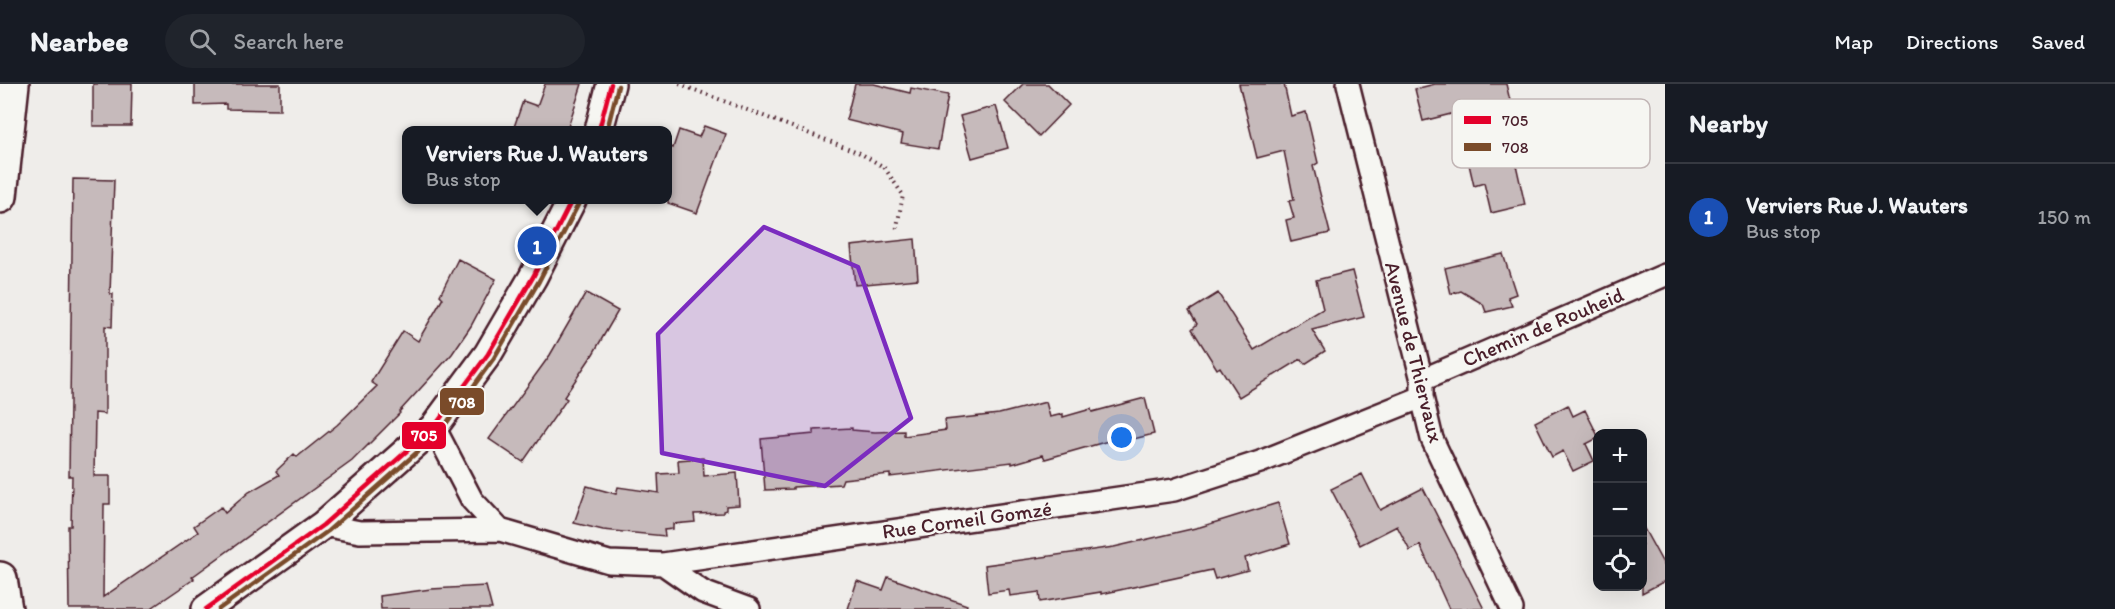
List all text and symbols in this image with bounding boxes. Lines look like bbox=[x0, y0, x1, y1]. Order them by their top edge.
search box bbox=[165, 14, 585, 68]
text: Nearbee bbox=[30, 24, 129, 58]
icon: search bbox=[186, 25, 219, 58]
text: Search here bbox=[234, 28, 344, 55]
text: Map bbox=[1835, 29, 1873, 54]
text: Directions bbox=[1906, 29, 1998, 54]
text: Saved bbox=[2031, 29, 2085, 54]
legend bbox=[1452, 99, 1650, 168]
text: Nearby bbox=[1689, 107, 1768, 139]
text: 705 bbox=[1502, 111, 1528, 130]
popup bbox=[402, 126, 672, 204]
text: 708 bbox=[1502, 138, 1529, 157]
text: Verviers Rue J. Wauters bbox=[426, 140, 648, 167]
text: Bus stop bbox=[426, 167, 501, 191]
text: Verviers Rue J. Wauters bbox=[1746, 192, 1968, 219]
text: 1 bbox=[1704, 205, 1713, 229]
text: 150 m bbox=[2038, 205, 2091, 229]
text: Bus stop bbox=[1746, 219, 1821, 243]
pin: 1 bbox=[518, 224, 556, 268]
street label: Avenue de Thiervaux bbox=[1380, 259, 1449, 446]
street label: Chemin de Rouheid bbox=[1458, 281, 1628, 372]
line badge: 708 bbox=[439, 387, 485, 416]
text: 708 bbox=[448, 393, 476, 412]
line badge: 705 bbox=[401, 421, 447, 450]
your location bbox=[1107, 423, 1136, 452]
text: 705 bbox=[410, 426, 438, 445]
map controls bbox=[1593, 429, 1647, 591]
button: + bbox=[1593, 429, 1647, 483]
button: − bbox=[1593, 483, 1647, 537]
street label: Rue Corneil Gomzé bbox=[880, 495, 1053, 544]
button: locate bbox=[1593, 537, 1647, 591]

